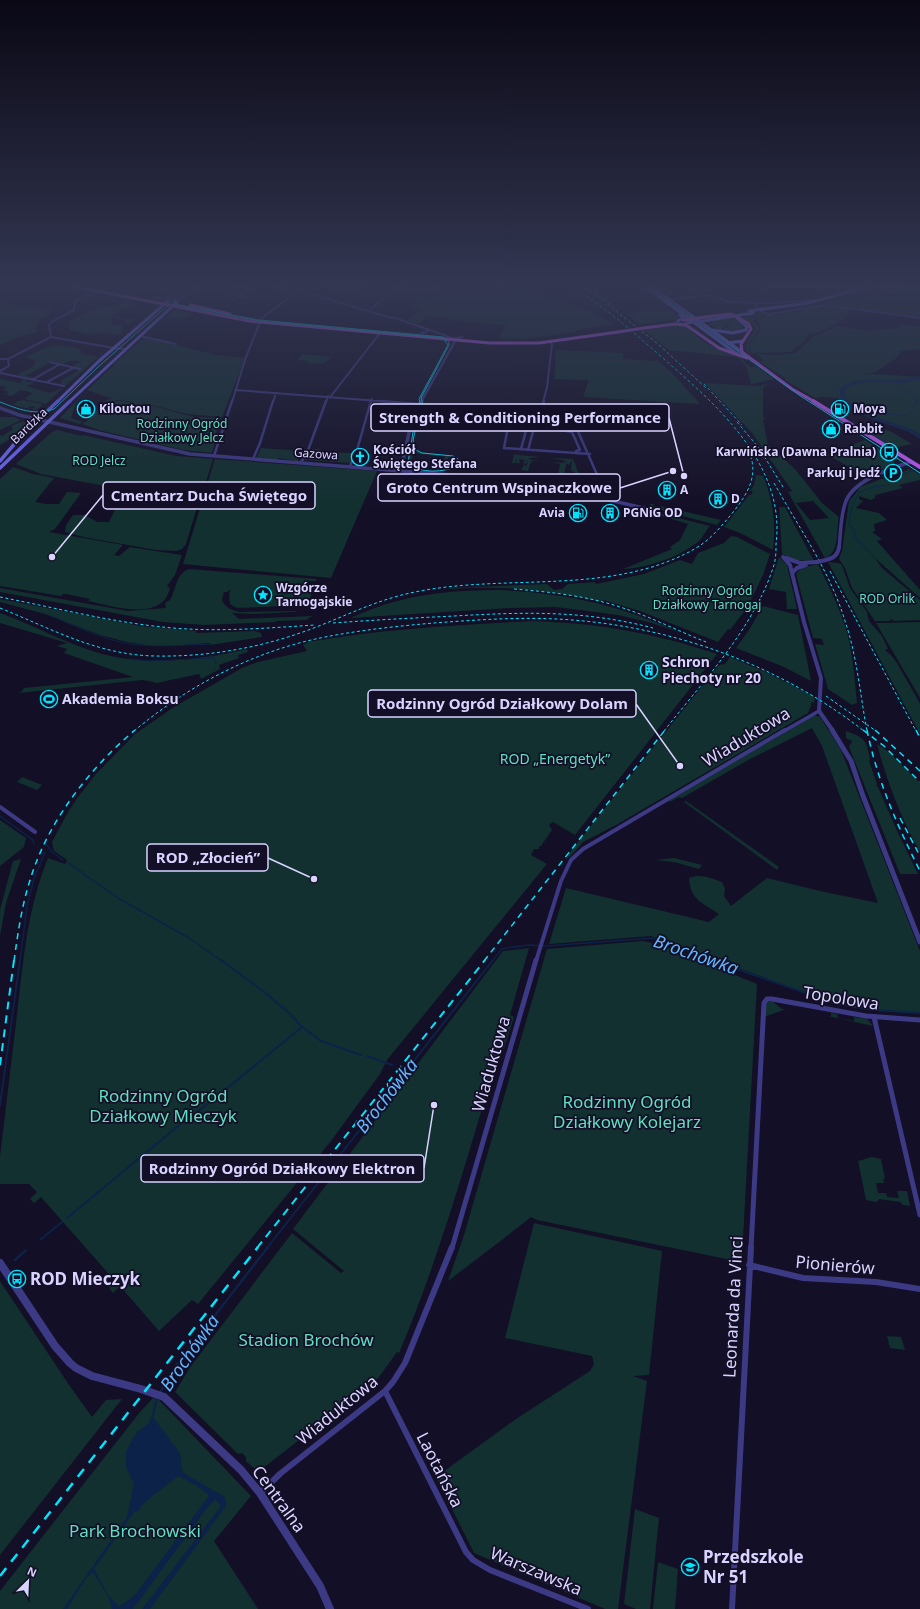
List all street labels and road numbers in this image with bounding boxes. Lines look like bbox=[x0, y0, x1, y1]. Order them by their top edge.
street label: Bardzka bbox=[6, 404, 51, 448]
street label: Gazowa bbox=[293, 443, 339, 464]
street label: Wiaduktowa bbox=[697, 701, 794, 772]
street label: Topolowa bbox=[801, 980, 881, 1015]
street label: Wiaduktowa bbox=[466, 1013, 515, 1115]
street label: Leonarda da Vinci bbox=[717, 1235, 748, 1378]
street label: Pionierów bbox=[794, 1250, 876, 1279]
street label: Wiaduktowa bbox=[291, 1370, 382, 1450]
street label: Laotańska bbox=[412, 1428, 469, 1511]
street label: Centralna bbox=[247, 1461, 312, 1537]
street label: Warszawska bbox=[487, 1541, 586, 1600]

